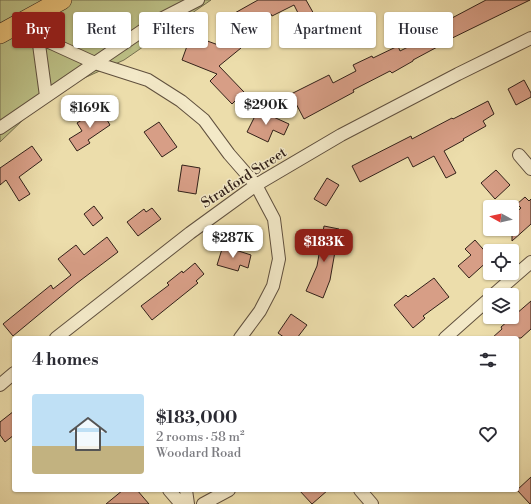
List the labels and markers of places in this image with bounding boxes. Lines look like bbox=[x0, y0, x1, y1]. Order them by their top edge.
pin: $290K bbox=[238, 92, 294, 126]
pin: $169K bbox=[62, 95, 118, 129]
pin: $287K bbox=[205, 225, 261, 259]
pin: $183K bbox=[296, 229, 352, 263]

